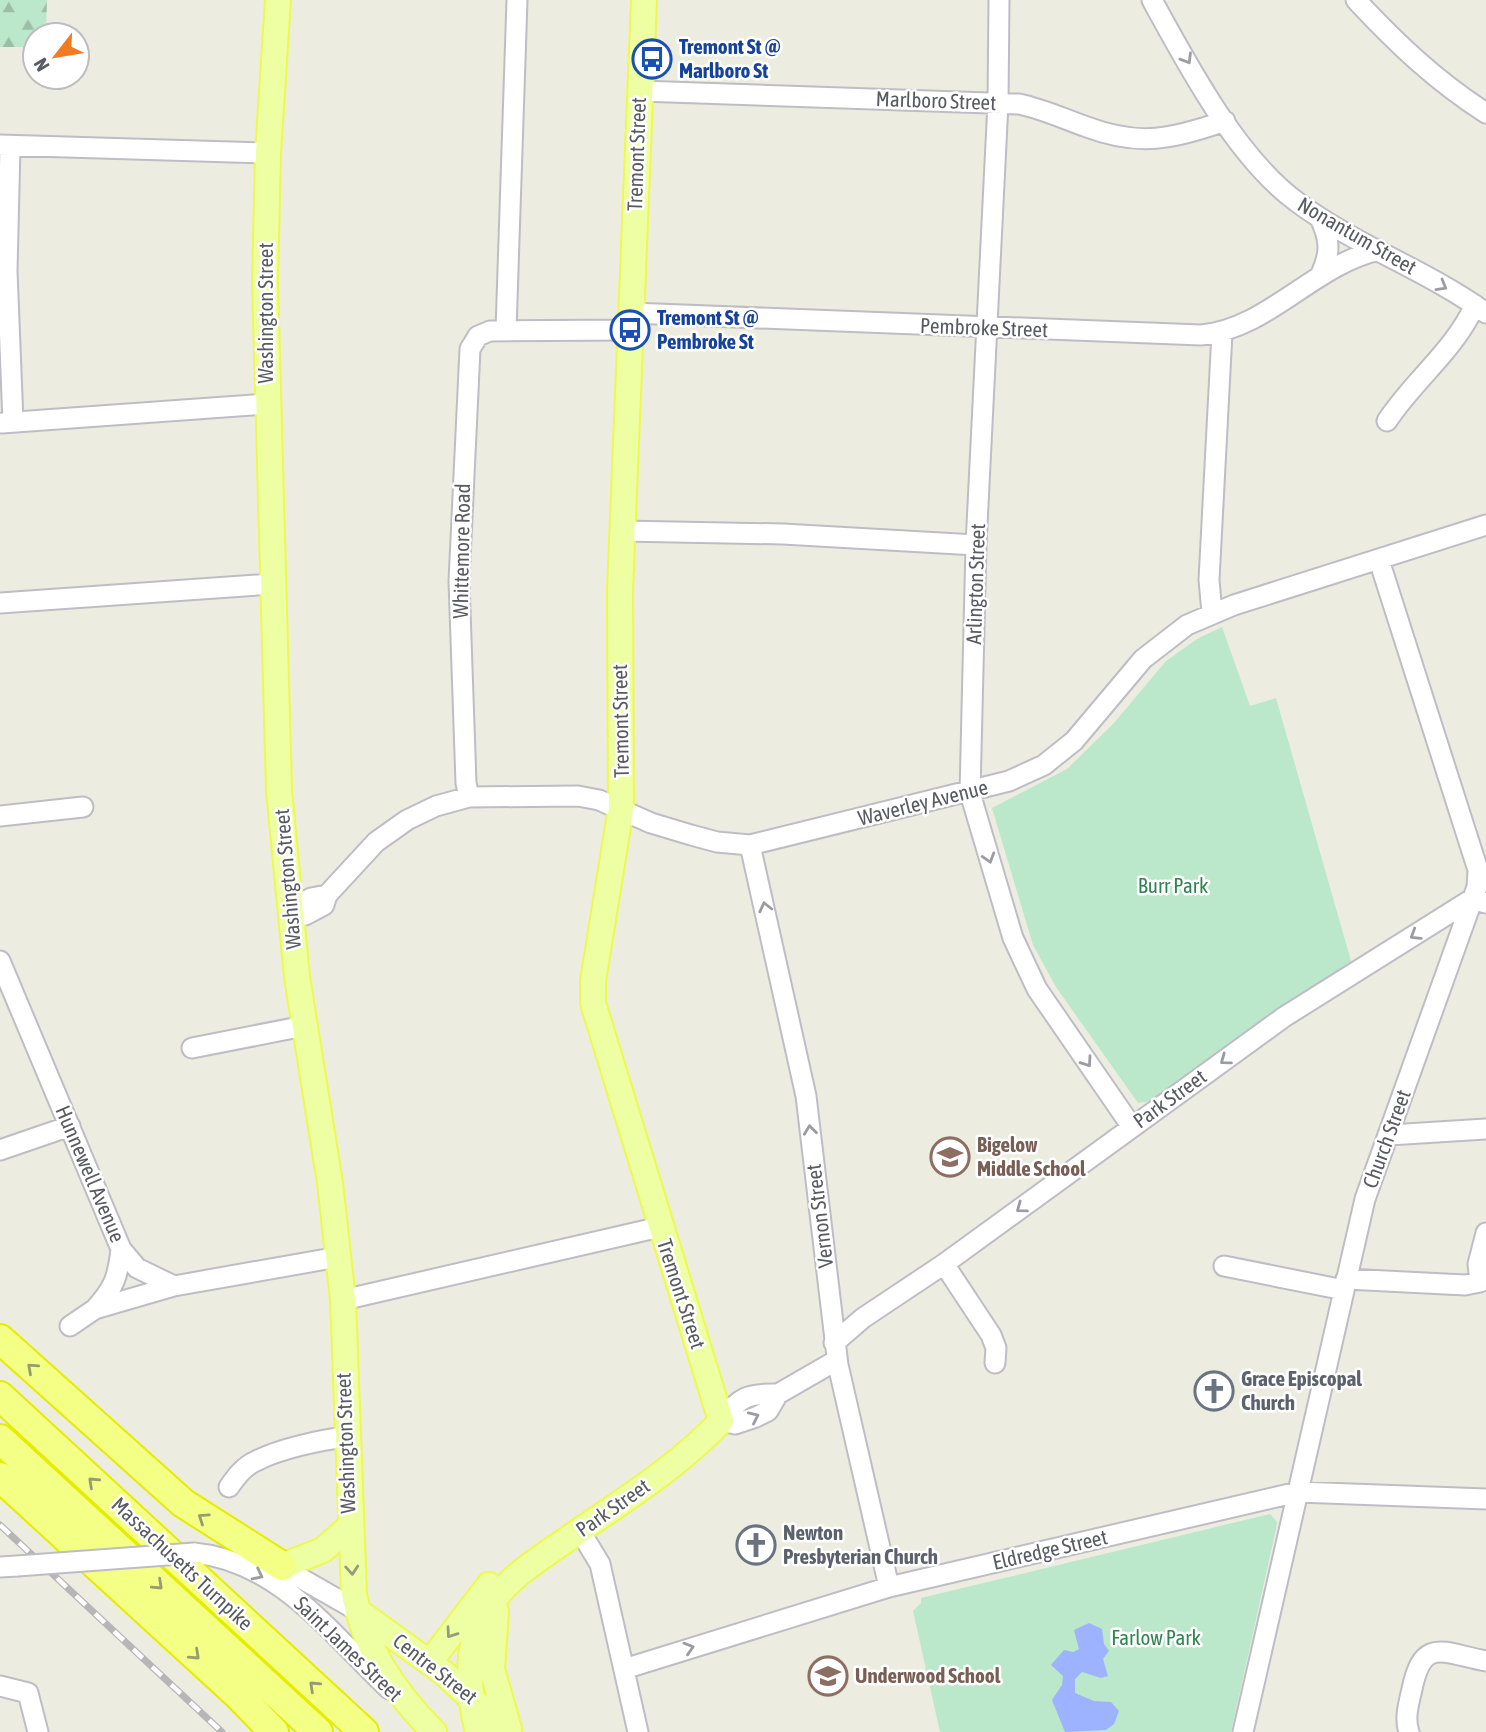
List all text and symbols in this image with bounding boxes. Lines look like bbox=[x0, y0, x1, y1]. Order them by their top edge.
north arrow bbox=[21, 21, 91, 91]
place label: Tremont St @ Marlboro St bbox=[679, 34, 781, 82]
bus stop icon: Tremont St @ Marlboro St bbox=[631, 38, 673, 80]
one-way arrow bbox=[1178, 51, 1191, 64]
text: N bbox=[29, 54, 54, 75]
street label: Marlboro Street bbox=[875, 86, 997, 114]
street label: Tremont Street bbox=[622, 97, 650, 211]
street label: Nonantum Street bbox=[1294, 192, 1421, 279]
street label: Washington Street bbox=[253, 243, 277, 383]
one-way arrow bbox=[1435, 278, 1448, 291]
place label: Tremont St @ Pembroke St bbox=[657, 305, 759, 353]
bus stop icon: Tremont St @ Pembroke St bbox=[609, 309, 651, 351]
street label: Pembroke Street bbox=[920, 313, 1048, 341]
street label: Whittemore Road bbox=[448, 483, 474, 619]
street label: Arlington Street bbox=[961, 523, 989, 645]
street label: Tremont Street bbox=[607, 664, 633, 778]
street label: Waverley Avenue bbox=[855, 774, 990, 830]
street label: Washington Street bbox=[269, 808, 305, 950]
one-way arrow bbox=[981, 852, 996, 864]
park label: Burr Park bbox=[1138, 873, 1208, 897]
one-way arrow bbox=[759, 901, 773, 913]
one-way arrow bbox=[1409, 926, 1422, 939]
one-way arrow bbox=[1220, 1052, 1233, 1064]
one-way arrow bbox=[1079, 1054, 1091, 1067]
street label: Park Street bbox=[1128, 1064, 1210, 1133]
street label: Church Street bbox=[1357, 1086, 1415, 1191]
street label: Hunnewell Avenue bbox=[51, 1102, 130, 1246]
one-way arrow bbox=[802, 1124, 817, 1135]
place label: Bigelow Middle School bbox=[977, 1132, 1086, 1180]
school or university icon: Bigelow Middle School bbox=[929, 1136, 971, 1178]
street label: Vernon Street bbox=[801, 1163, 837, 1269]
one-way arrow bbox=[1016, 1200, 1029, 1212]
street label: Tremont Street bbox=[653, 1236, 711, 1352]
one-way arrow bbox=[27, 1364, 40, 1376]
place label: Grace Episcopal Church bbox=[1241, 1366, 1362, 1414]
church icon: Grace Episcopal Church bbox=[1193, 1370, 1235, 1412]
street label: Washington Street bbox=[331, 1372, 359, 1514]
one-way arrow bbox=[747, 1412, 759, 1426]
street label: Park Street bbox=[571, 1473, 654, 1541]
one-way arrow bbox=[88, 1477, 101, 1490]
street label: Massachusetts Turnpike bbox=[107, 1492, 258, 1635]
one-way arrow bbox=[198, 1513, 211, 1526]
place label: Newton Presbyterian Church bbox=[783, 1520, 938, 1568]
church icon: Newton Presbyterian Church bbox=[735, 1524, 777, 1566]
street label: Eldredge Street bbox=[990, 1524, 1109, 1574]
one-way arrow bbox=[344, 1564, 359, 1575]
one-way arrow bbox=[251, 1566, 263, 1580]
one-way arrow bbox=[150, 1576, 163, 1589]
street label: Saint James Street bbox=[290, 1591, 407, 1706]
one-way arrow bbox=[447, 1625, 459, 1638]
park label: Farlow Park bbox=[1111, 1625, 1201, 1649]
street label: Centre Street bbox=[389, 1628, 482, 1708]
one-way arrow bbox=[683, 1642, 695, 1657]
one-way arrow bbox=[187, 1647, 200, 1660]
school or university icon: Underwood School bbox=[807, 1655, 849, 1697]
place label: Underwood School bbox=[855, 1663, 1001, 1687]
one-way arrow bbox=[309, 1681, 322, 1694]

